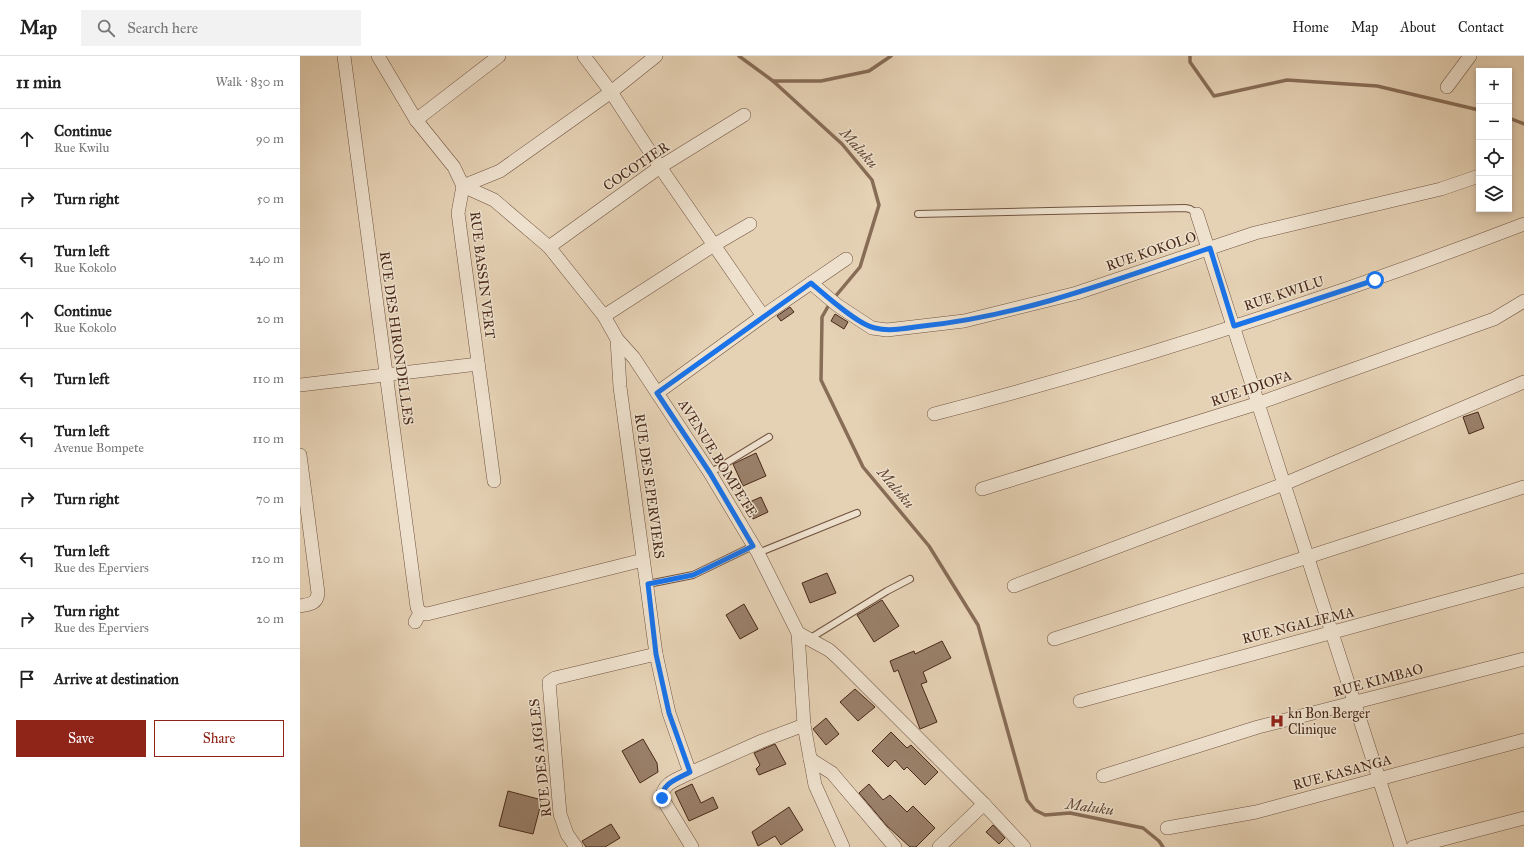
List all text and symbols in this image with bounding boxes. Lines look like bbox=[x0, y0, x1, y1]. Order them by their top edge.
search box bbox=[81, 10, 361, 46]
text: Map bbox=[20, 16, 57, 39]
icon: search bbox=[95, 17, 117, 39]
text: Search here bbox=[127, 19, 198, 37]
text: Home bbox=[1292, 19, 1329, 36]
text: Map bbox=[1351, 19, 1378, 36]
text: About bbox=[1400, 19, 1436, 36]
text: Contact bbox=[1458, 19, 1504, 36]
map controls bbox=[1476, 68, 1512, 212]
button: + bbox=[1476, 68, 1512, 104]
text: 11 min bbox=[16, 72, 61, 93]
text: Walk · 830 m bbox=[215, 74, 284, 90]
button: − bbox=[1476, 104, 1512, 140]
text: Continue bbox=[54, 122, 112, 140]
water label: Maluku bbox=[835, 123, 882, 172]
icon: ahead bbox=[16, 128, 38, 150]
text: 90 m bbox=[256, 131, 284, 147]
street label: COCOTIER bbox=[600, 138, 673, 195]
text: Rue Kwilu bbox=[54, 140, 109, 156]
button: locate bbox=[1476, 140, 1512, 176]
button: layers bbox=[1476, 176, 1512, 212]
icon: right bbox=[16, 188, 38, 210]
text: Turn right bbox=[54, 190, 119, 208]
text: 50 m bbox=[257, 191, 284, 207]
street label: RUE BASSIN VERT bbox=[466, 210, 499, 340]
street label: RUE KOKOLO bbox=[1104, 228, 1199, 275]
text: Turn left bbox=[54, 242, 110, 260]
icon: left bbox=[16, 248, 38, 270]
street label: RUE DES HIRONDELLES bbox=[376, 250, 417, 426]
text: 240 m bbox=[249, 251, 284, 267]
text: Rue Kokolo bbox=[54, 260, 116, 276]
route start bbox=[1366, 271, 1384, 289]
street label: RUE KWILU bbox=[1242, 272, 1327, 314]
text: Continue bbox=[54, 302, 112, 320]
icon: ahead bbox=[16, 308, 38, 330]
text: 20 m bbox=[256, 311, 284, 327]
text: Rue Kokolo bbox=[54, 320, 116, 336]
street label: RUE IDIOFA bbox=[1208, 366, 1294, 410]
icon: left bbox=[16, 368, 38, 390]
text: Turn left bbox=[54, 370, 110, 388]
text: 110 m bbox=[252, 371, 284, 387]
street label: AVENUE BOMPETE bbox=[674, 395, 761, 520]
street label: RUE DES EPERVIERS bbox=[631, 412, 668, 560]
text: Turn left bbox=[54, 422, 110, 440]
icon: left bbox=[16, 428, 38, 450]
text: 110 m bbox=[252, 431, 284, 447]
text: Avenue Bompete bbox=[54, 440, 144, 456]
water label: Maluku bbox=[872, 462, 918, 512]
icon: right bbox=[16, 488, 38, 510]
text: Turn right bbox=[54, 490, 119, 508]
text: 70 m bbox=[256, 491, 284, 507]
text: Turn left bbox=[54, 542, 110, 560]
icon: left bbox=[16, 548, 38, 570]
text: 120 m bbox=[251, 551, 284, 567]
text: Rue des Eperviers bbox=[54, 560, 149, 576]
text: Turn right bbox=[54, 602, 119, 620]
street label: RUE NGALIEMA bbox=[1240, 603, 1357, 648]
icon: right bbox=[16, 608, 38, 630]
text: 20 m bbox=[256, 611, 284, 627]
text: Rue des Eperviers bbox=[54, 620, 149, 636]
street label: RUE KIMBAO bbox=[1331, 660, 1425, 701]
icon: arrive bbox=[16, 668, 38, 690]
text: Arrive at destination bbox=[54, 670, 179, 688]
street label: RUE DES AIGLES bbox=[526, 698, 555, 818]
place label: kn Bon Berger Clinique bbox=[1288, 705, 1371, 739]
hospital icon: kn Bon Berger Clinique bbox=[1269, 713, 1285, 729]
button: Save bbox=[16, 720, 146, 757]
button: Share bbox=[154, 720, 284, 757]
street label: RUE KASANGA bbox=[1291, 751, 1394, 794]
route end bbox=[653, 789, 671, 807]
water label: Maluku bbox=[1063, 794, 1115, 819]

